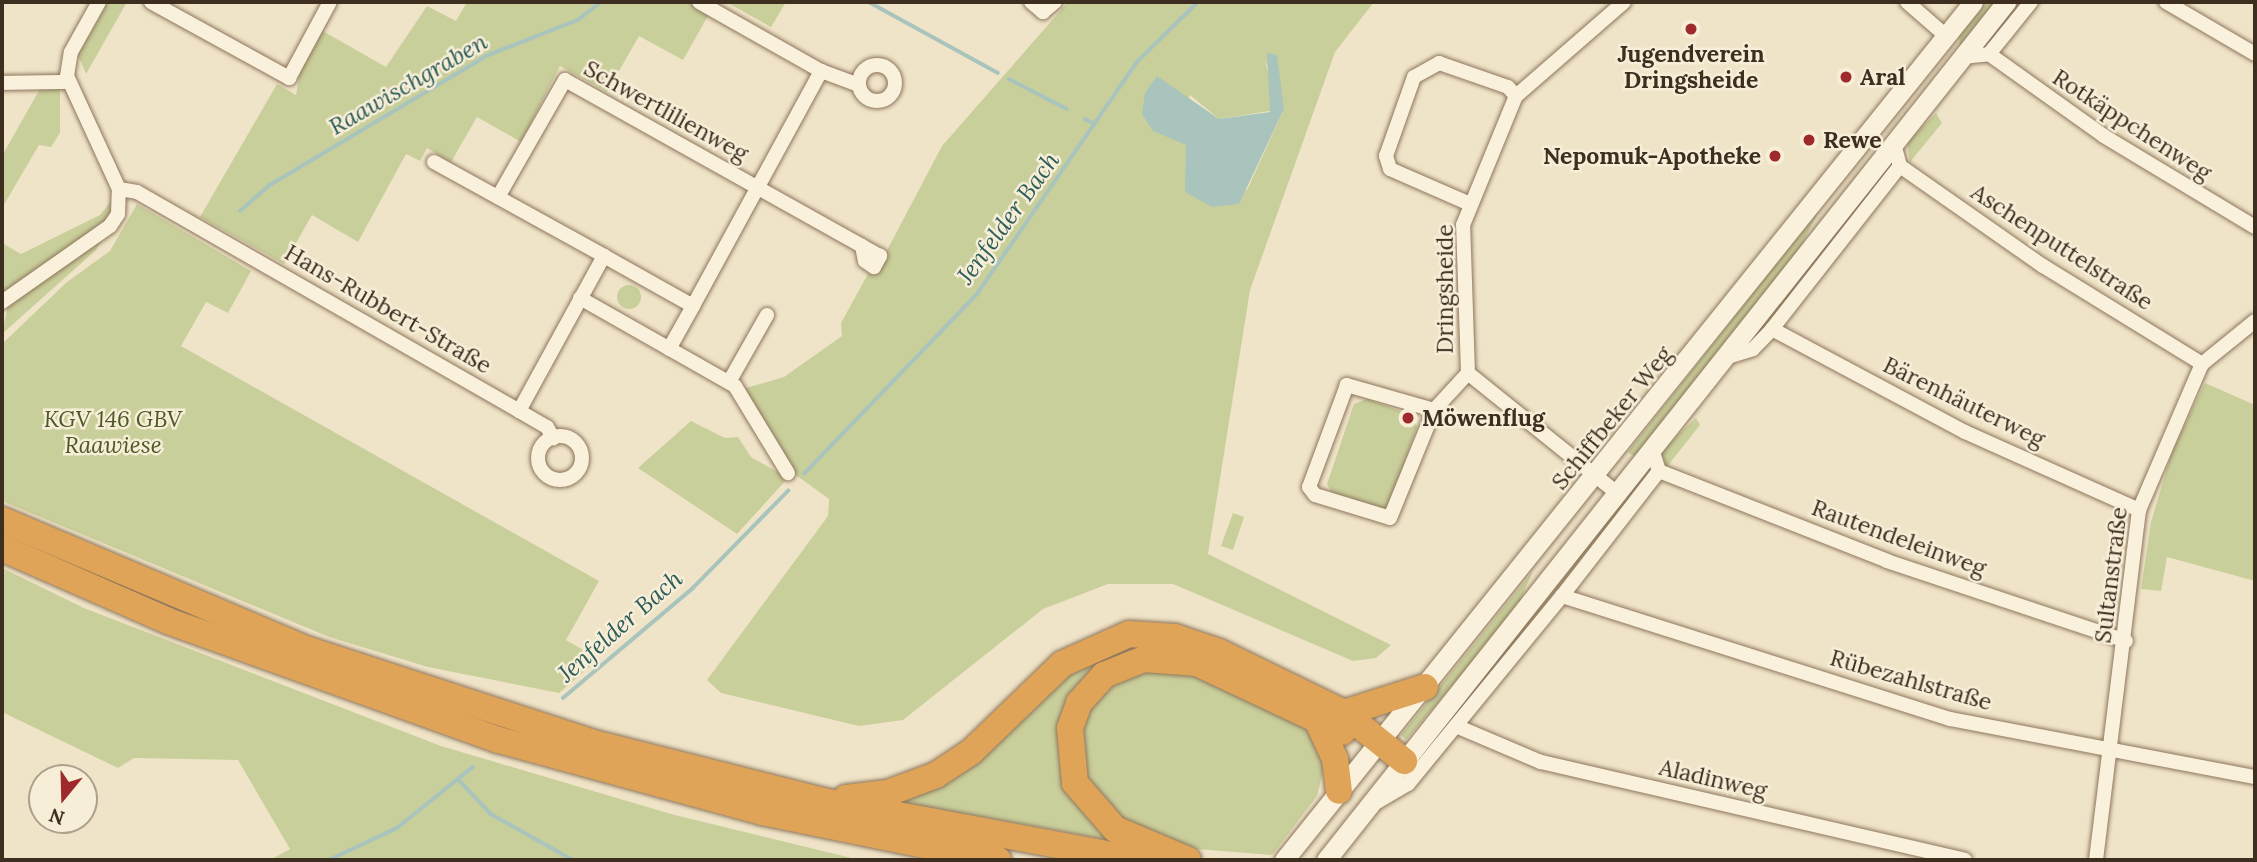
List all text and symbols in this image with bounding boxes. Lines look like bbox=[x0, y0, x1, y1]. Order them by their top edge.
marker: Jugendverein Dringsheide bbox=[1683, 21, 1699, 37]
water label: Raawischgraben bbox=[324, 27, 492, 141]
place label: Jugendverein Dringsheide bbox=[1617, 40, 1765, 94]
street label: Schwertlilienweg bbox=[579, 54, 753, 168]
place label: Aral bbox=[1860, 63, 1905, 91]
street label: Rotkäppchenweg bbox=[2047, 63, 2217, 187]
marker: Aral bbox=[1838, 69, 1854, 85]
place label: Rewe bbox=[1823, 126, 1882, 154]
marker: Rewe bbox=[1801, 132, 1817, 148]
place label: Nepomuk-Apotheke bbox=[1543, 142, 1761, 170]
water label: Jenfelder Bach bbox=[951, 147, 1065, 289]
marker: Nepomuk-Apotheke bbox=[1767, 148, 1783, 164]
street label: Aschenputtelstraße bbox=[1966, 178, 2158, 316]
street label: Dringsheide bbox=[1431, 224, 1459, 354]
street label: Hans-Rubbert-Straße bbox=[280, 239, 496, 379]
street label: Schiffbeker Weg bbox=[1546, 341, 1678, 495]
street label: Bärenhäuterweg bbox=[1879, 351, 2049, 453]
place label: Möwenflug bbox=[1422, 404, 1545, 432]
park label: KGV 146 GBV Raawiese bbox=[44, 405, 182, 459]
marker: Möwenflug bbox=[1400, 410, 1416, 426]
street label: Rautendeleinweg bbox=[1808, 494, 1990, 582]
street label: Sultanstraße bbox=[2089, 505, 2133, 645]
water label: Jenfelder Bach bbox=[552, 564, 688, 688]
street label: Rübezahlstraße bbox=[1827, 644, 1995, 716]
street label: Aladinweg bbox=[1656, 753, 1770, 805]
north arrow bbox=[28, 764, 98, 834]
text: N bbox=[46, 803, 68, 831]

